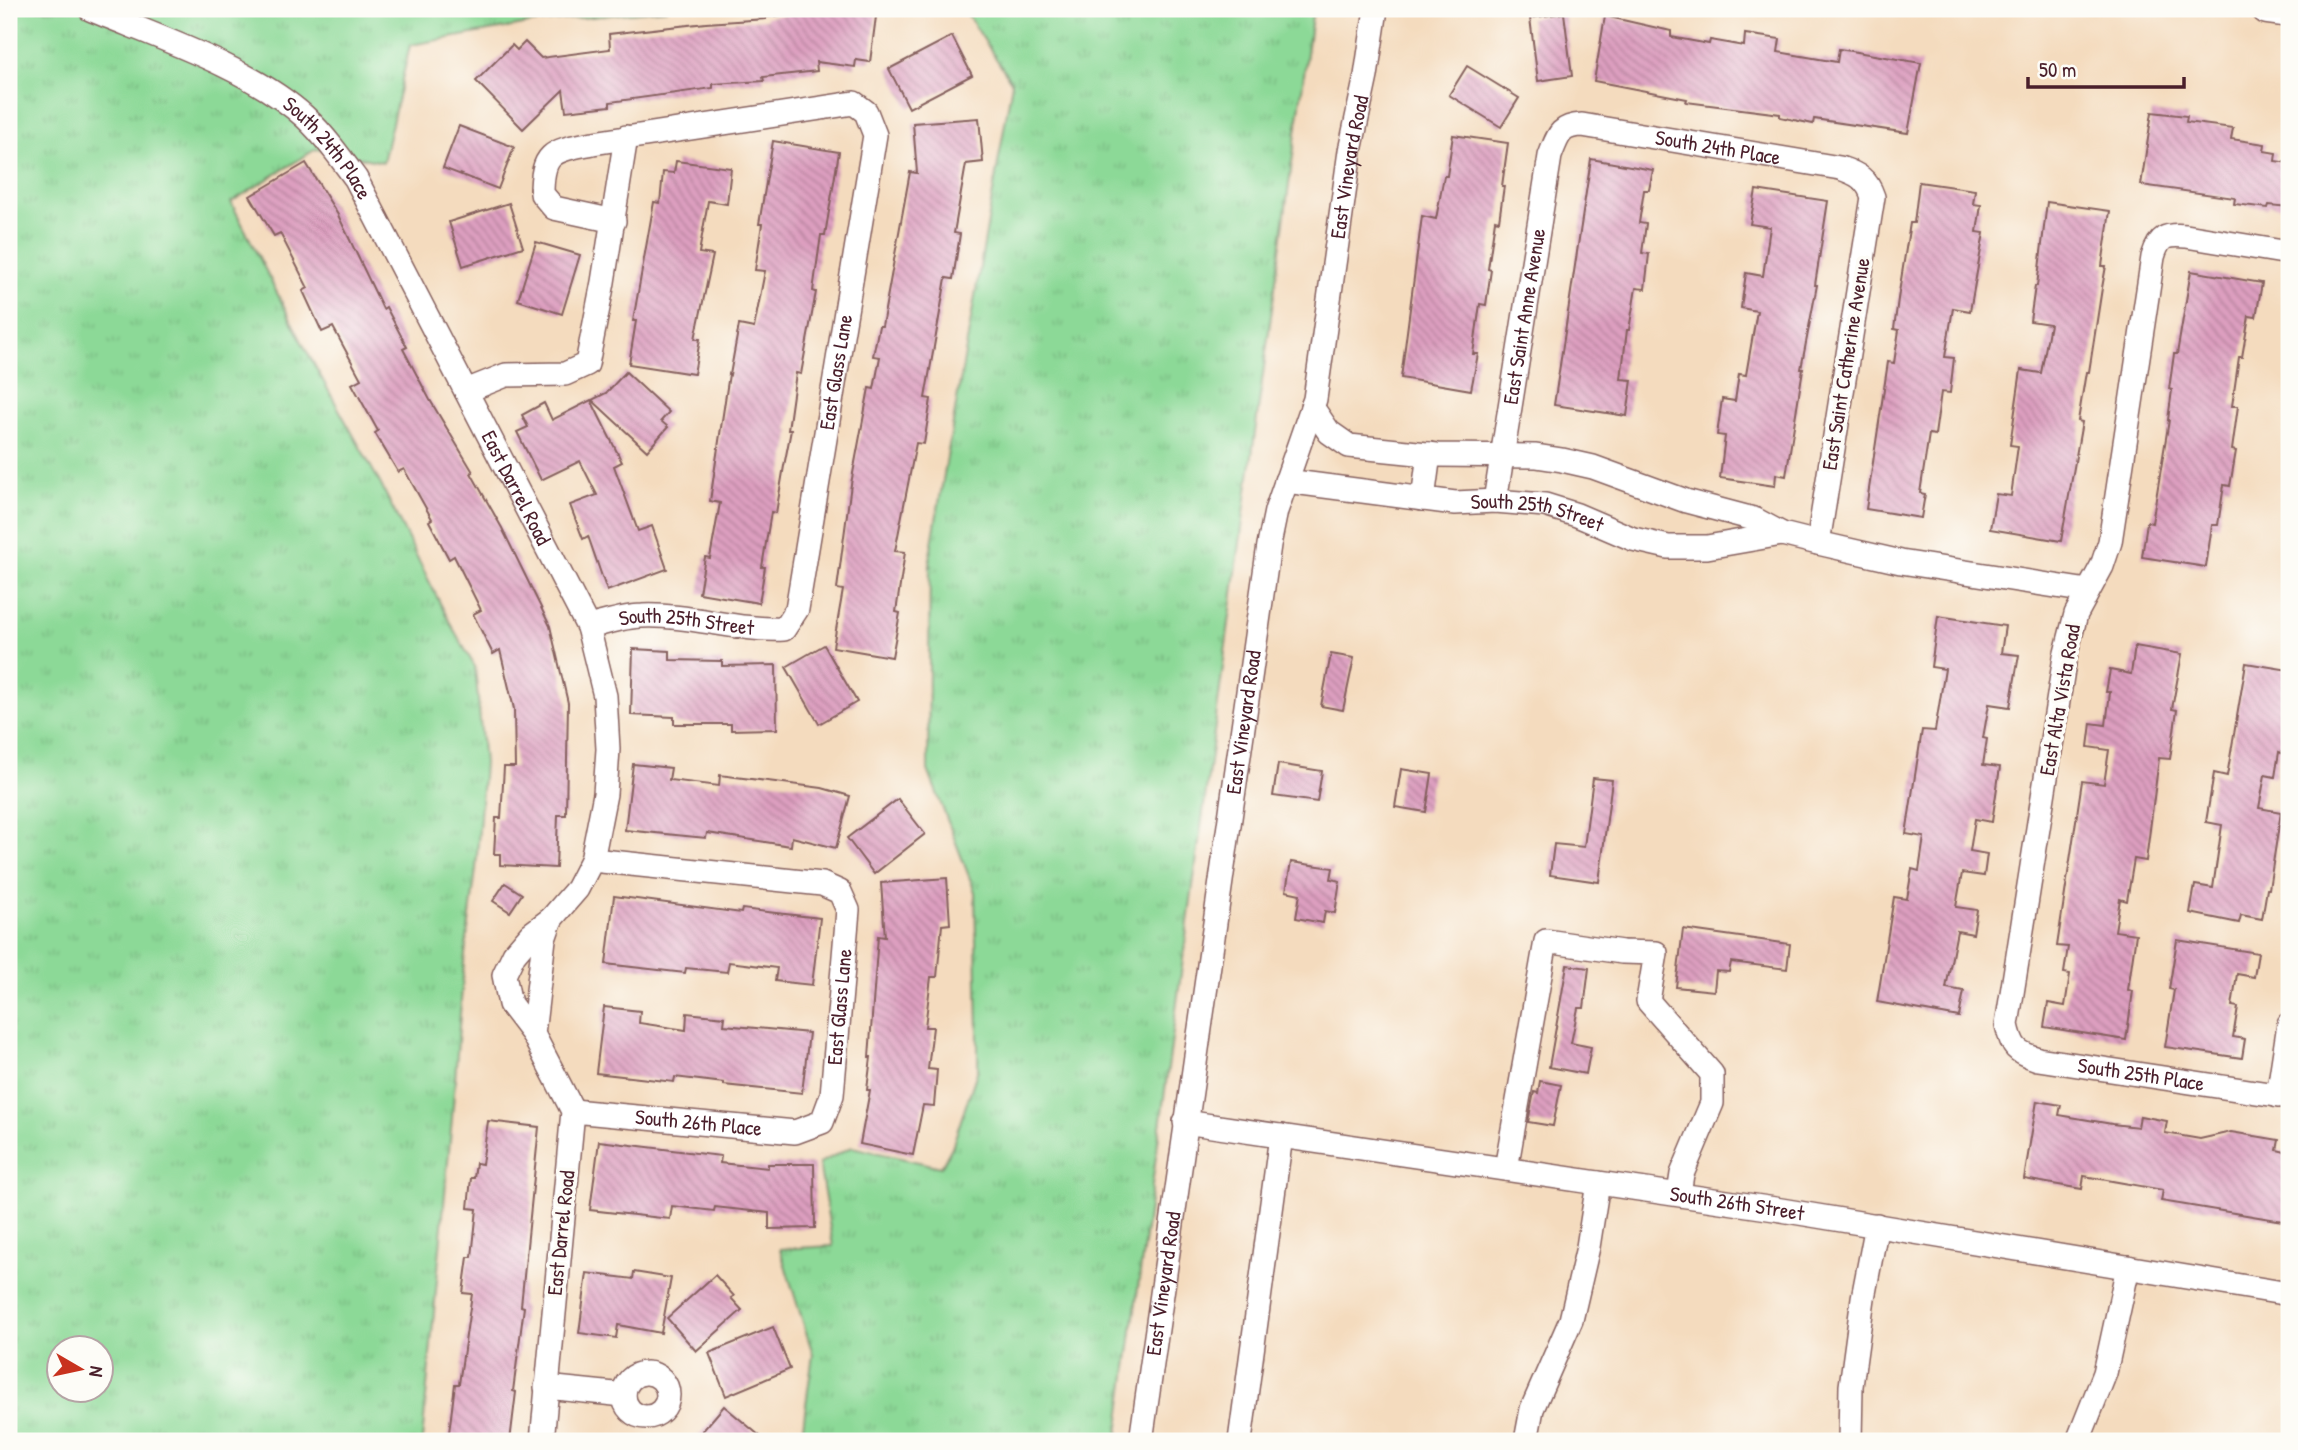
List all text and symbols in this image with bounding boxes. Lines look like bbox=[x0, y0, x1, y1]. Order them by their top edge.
scale bar bbox=[2028, 46, 2184, 90]
text: 50 m bbox=[2039, 55, 2076, 84]
street label: South 24th Place bbox=[277, 89, 379, 204]
street label: East Vineyard Road bbox=[1323, 93, 1375, 240]
street label: South 24th Place bbox=[1653, 122, 1783, 172]
street label: East Saint Anne Avenue bbox=[1496, 226, 1552, 406]
street label: East Saint Catherine Avenue bbox=[1814, 256, 1877, 472]
street label: East Glass Lane bbox=[812, 312, 859, 432]
street label: East Darrel Road bbox=[475, 425, 558, 550]
street label: South 25th Street bbox=[1470, 486, 1609, 539]
street label: South 25th Street bbox=[616, 601, 756, 642]
street label: East Alta Vista Road bbox=[2032, 622, 2087, 778]
street label: East Vineyard Road bbox=[1219, 648, 1268, 796]
street label: East Glass Lane bbox=[820, 948, 859, 1066]
street label: South 25th Place bbox=[2076, 1050, 2206, 1098]
street label: South 26th Place bbox=[634, 1102, 763, 1143]
street label: East Darrel Road bbox=[540, 1169, 581, 1297]
street label: South 26th Street bbox=[1668, 1179, 1807, 1228]
street label: East Vineyard Road bbox=[1138, 1210, 1188, 1357]
north arrow bbox=[46, 1334, 116, 1404]
text: N bbox=[83, 1365, 110, 1379]

